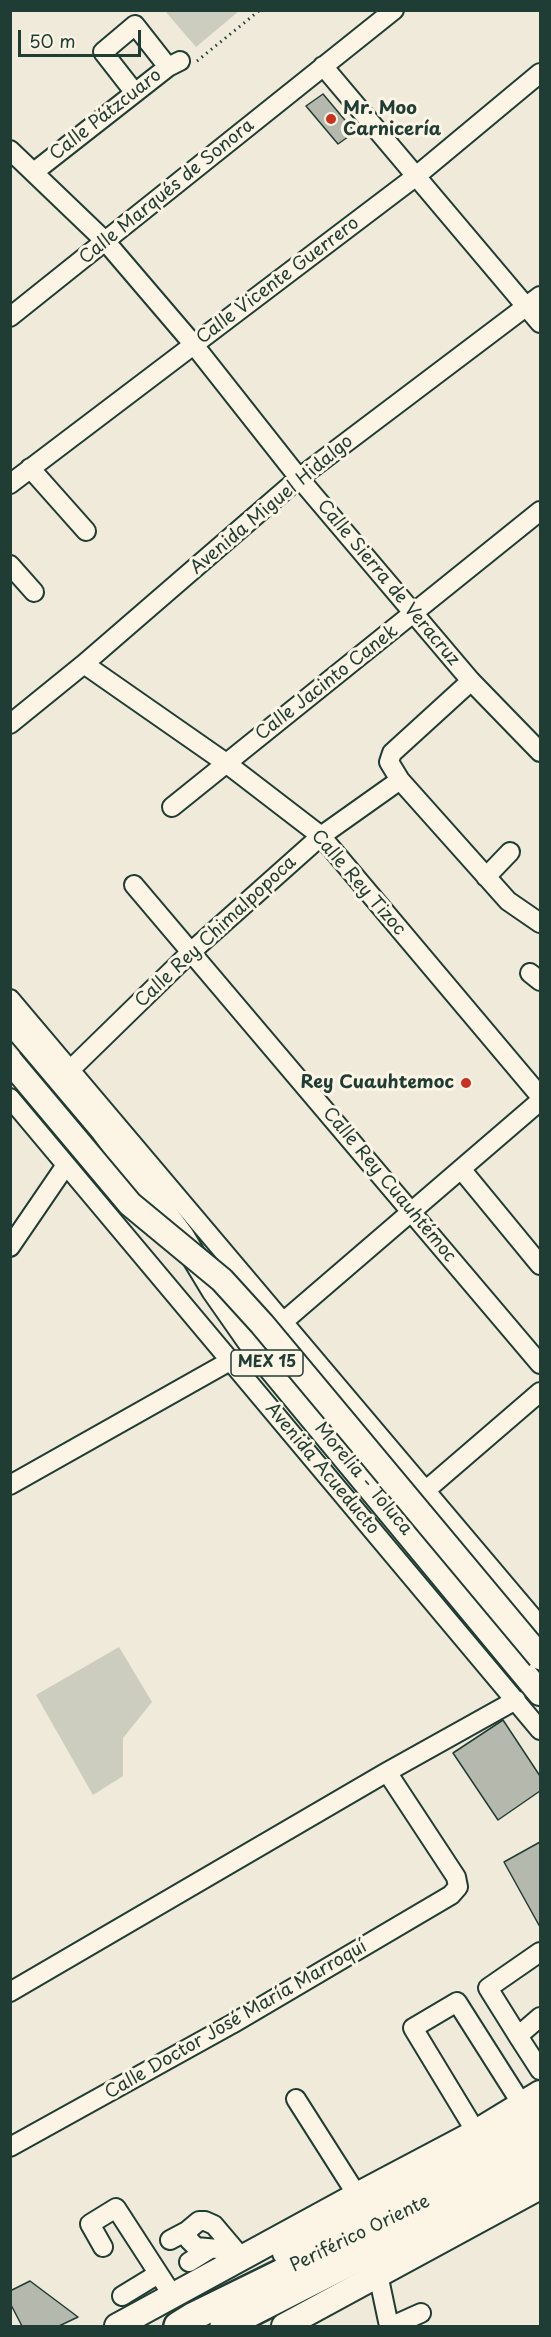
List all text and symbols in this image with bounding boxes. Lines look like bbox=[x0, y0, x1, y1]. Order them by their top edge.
scale bar bbox=[21, 18, 144, 56]
text: 50 m bbox=[29, 27, 76, 54]
street label: Calle Pátzcuaro bbox=[46, 65, 166, 165]
place label: Mr. Moo Carnicería bbox=[343, 98, 441, 140]
marker: Mr. Moo Carnicería bbox=[324, 112, 338, 126]
street label: Calle Marqués de Sonora bbox=[75, 115, 259, 269]
street label: Calle Vicente Guerrero bbox=[192, 213, 364, 349]
street label: Avenida Miguel Hidalgo bbox=[186, 431, 358, 579]
street label: Calle Sierra de Veracruz bbox=[312, 496, 464, 670]
street label: Calle Jacinto Canek bbox=[252, 621, 402, 745]
street label: Calle Rey Tizoc bbox=[306, 826, 410, 940]
street label: Calle Rey Chimalpopoca bbox=[131, 852, 301, 1012]
place label: Rey Cuauhtemoc bbox=[300, 1072, 454, 1094]
marker: Rey Cuauhtemoc bbox=[459, 1076, 473, 1090]
street label: Calle Rey Cuauhtémoc bbox=[318, 1103, 460, 1267]
road number: MEX 15 bbox=[231, 1350, 303, 1376]
street label: Avenida Acueducto bbox=[261, 1399, 383, 1539]
street label: Morelia - Toluca bbox=[309, 1418, 417, 1540]
street label: Calle Doctor José María Marroquí bbox=[101, 1936, 371, 2104]
street label: Periférico Oriente bbox=[287, 2191, 433, 2277]

